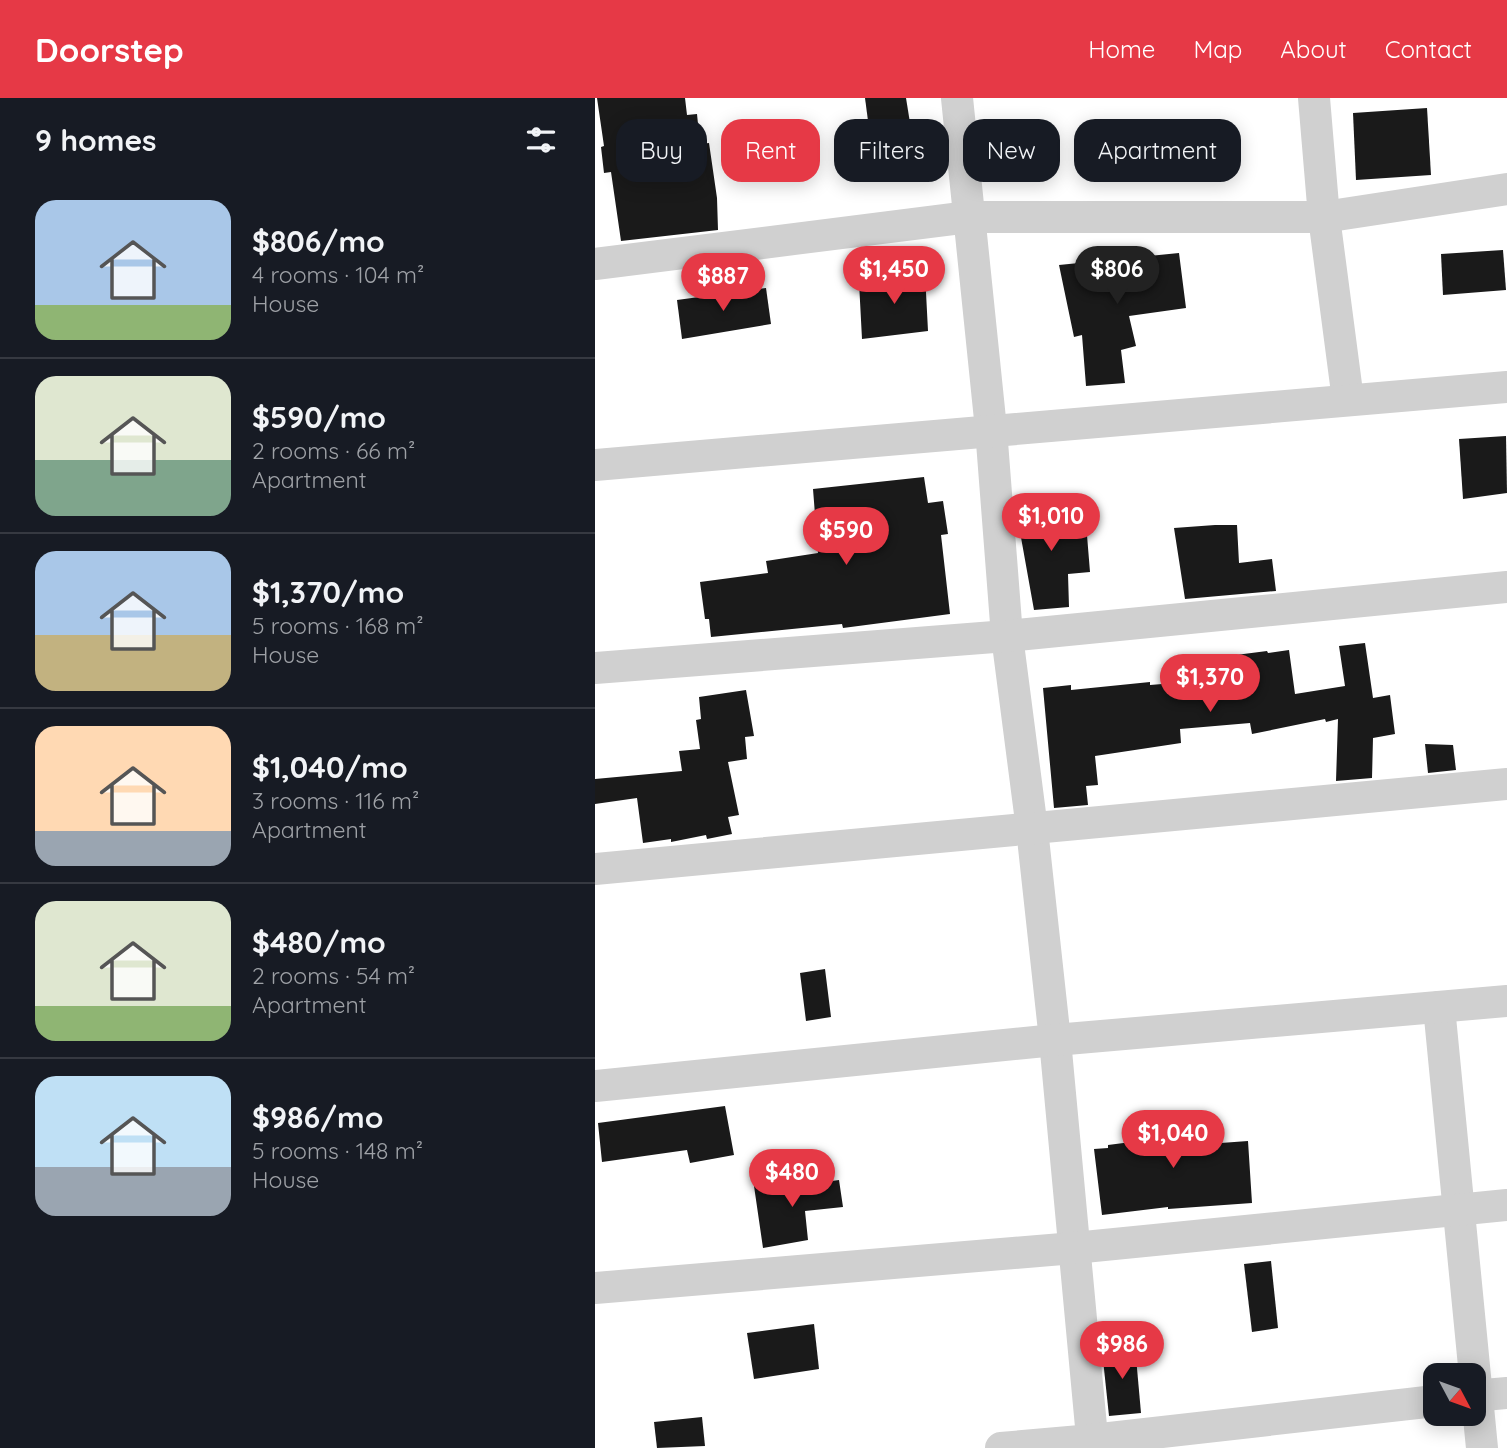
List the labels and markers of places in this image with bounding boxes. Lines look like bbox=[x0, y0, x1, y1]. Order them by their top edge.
pin: $1,450 bbox=[837, 246, 951, 306]
pin: $806 bbox=[1076, 246, 1158, 306]
pin: $887 bbox=[682, 254, 764, 313]
pin: $1,010 bbox=[994, 494, 1108, 553]
pin: $590 bbox=[805, 508, 887, 567]
pin: $1,370 bbox=[1153, 654, 1267, 714]
pin: $1,040 bbox=[1116, 1110, 1230, 1170]
pin: $480 bbox=[751, 1150, 833, 1209]
pin: $986 bbox=[1081, 1322, 1163, 1381]

